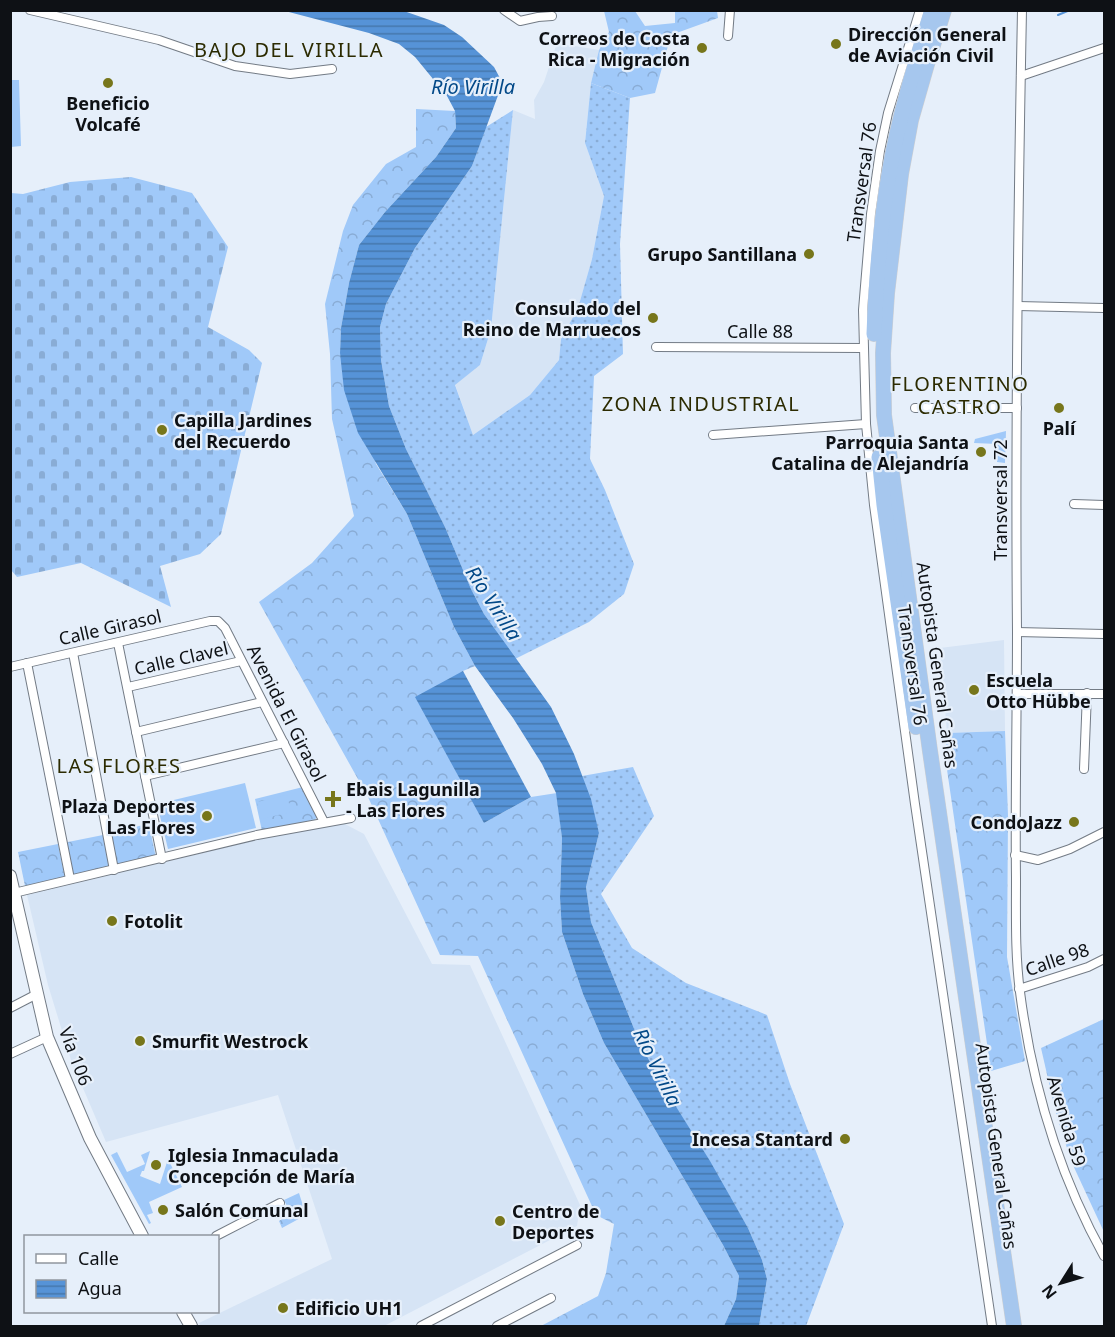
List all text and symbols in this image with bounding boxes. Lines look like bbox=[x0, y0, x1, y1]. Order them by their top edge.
place label: Dirección General de Aviación Civil bbox=[848, 22, 1007, 67]
place label: Correos de Costa Rica - Migración bbox=[539, 26, 690, 71]
district label: BAJO DEL VIRILLA bbox=[194, 36, 384, 63]
marker: Dirección General de Aviación Civil bbox=[829, 37, 843, 51]
marker: Correos de Costa Rica - Migración bbox=[695, 41, 709, 55]
water label: Río Virilla bbox=[431, 73, 515, 100]
marker: Beneficio Volcafé bbox=[101, 76, 115, 90]
place label: Beneficio Volcafé bbox=[66, 91, 150, 136]
street label: Transversal 76 bbox=[841, 120, 881, 244]
place label: Grupo Santillana bbox=[647, 242, 797, 266]
marker: Grupo Santillana bbox=[802, 247, 816, 261]
place label: Consulado del Reino de Marruecos bbox=[463, 296, 641, 341]
marker: Consulado del Reino de Marruecos bbox=[646, 311, 660, 325]
street label: Calle 88 bbox=[727, 319, 793, 343]
district label: FLORENTINO CASTRO bbox=[891, 370, 1029, 420]
district label: ZONA INDUSTRIAL bbox=[602, 390, 800, 417]
marker: Palí bbox=[1052, 401, 1066, 415]
place label: Capilla Jardines del Recuerdo bbox=[174, 408, 312, 453]
place label: Palí bbox=[1043, 416, 1077, 440]
marker: Capilla Jardines del Recuerdo bbox=[155, 423, 169, 437]
place label: Parroquia Santa Catalina de Alejandría bbox=[771, 430, 969, 475]
street label: Transversal 72 bbox=[988, 439, 1012, 561]
marker: Parroquia Santa Catalina de Alejandría bbox=[974, 445, 988, 459]
water label: Río Virilla bbox=[460, 560, 528, 646]
street label: Autopista General Cañas bbox=[912, 560, 964, 770]
street label: Transversal 76 bbox=[893, 603, 933, 727]
street label: Calle Girasol bbox=[56, 604, 164, 650]
street label: Calle Clavel bbox=[132, 636, 230, 680]
street label: Avenida El Girasol bbox=[242, 640, 332, 786]
place label: Escuela Otto Hübbe bbox=[986, 668, 1091, 713]
marker: Escuela Otto Hübbe bbox=[967, 683, 981, 697]
district label: LAS FLORES bbox=[56, 752, 182, 779]
place label: Ebais Lagunilla - Las Flores bbox=[346, 777, 480, 822]
marker: Ebais Lagunilla - Las Flores bbox=[324, 790, 342, 808]
place label: Plaza Deportes Las Flores bbox=[61, 794, 195, 839]
marker: Plaza Deportes Las Flores bbox=[200, 809, 214, 823]
place label: CondoJazz bbox=[970, 810, 1062, 834]
marker: CondoJazz bbox=[1067, 815, 1081, 829]
place label: Fotolit bbox=[124, 909, 183, 933]
marker: Fotolit bbox=[105, 914, 119, 928]
street label: Calle 98 bbox=[1022, 937, 1092, 981]
street label: Vía 106 bbox=[54, 1023, 98, 1089]
water label: Río Virilla bbox=[627, 1023, 689, 1111]
place label: Smurfit Westrock bbox=[152, 1029, 309, 1053]
marker: Smurfit Westrock bbox=[133, 1034, 147, 1048]
street label: Autopista General Cañas bbox=[971, 1041, 1023, 1251]
street label: Avenida 59 bbox=[1042, 1073, 1092, 1169]
place label: Incesa Stantard bbox=[692, 1127, 833, 1151]
marker: Incesa Stantard bbox=[838, 1132, 852, 1146]
place label: Iglesia Inmaculada Concepción de María bbox=[168, 1143, 355, 1188]
marker: Iglesia Inmaculada Concepción de María bbox=[149, 1158, 163, 1172]
place label: Salón Comunal bbox=[175, 1198, 309, 1222]
place label: Centro de Deportes bbox=[512, 1199, 600, 1244]
marker: Salón Comunal bbox=[156, 1203, 170, 1217]
marker: Centro de Deportes bbox=[493, 1214, 507, 1228]
legend bbox=[24, 1235, 219, 1313]
text: Calle bbox=[78, 1246, 119, 1270]
north arrow bbox=[1031, 1253, 1091, 1313]
text: Agua bbox=[78, 1276, 122, 1300]
text: N bbox=[1036, 1280, 1062, 1304]
place label: Edificio UH1 bbox=[295, 1296, 402, 1320]
marker: Edificio UH1 bbox=[276, 1301, 290, 1315]

